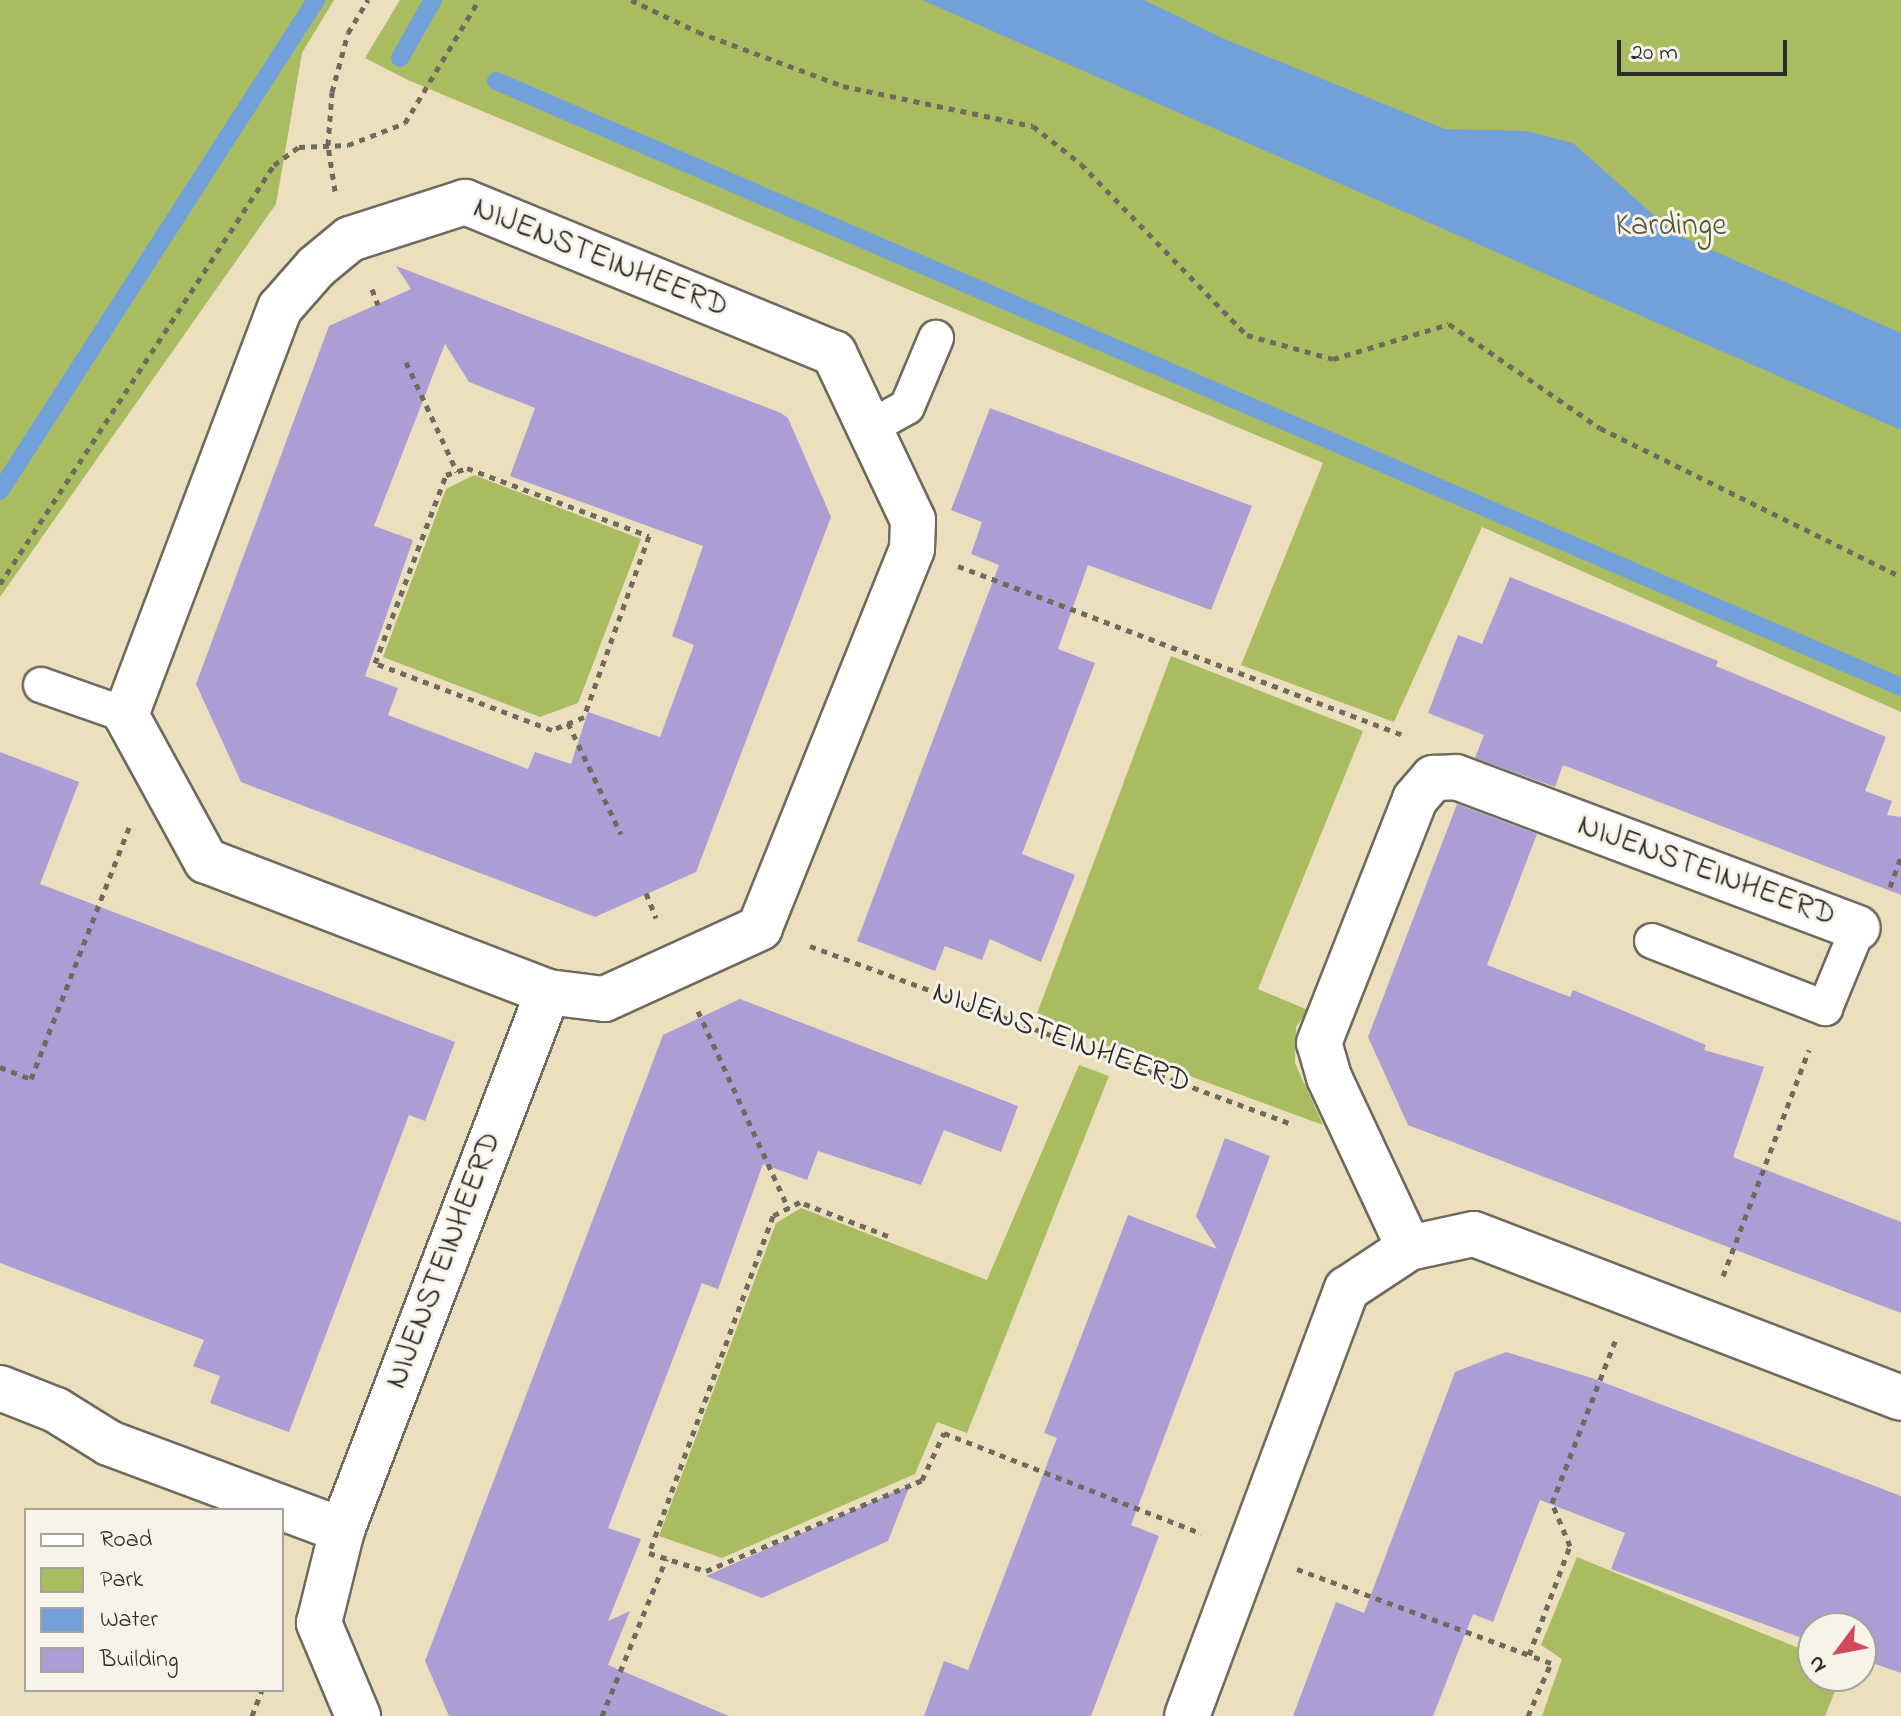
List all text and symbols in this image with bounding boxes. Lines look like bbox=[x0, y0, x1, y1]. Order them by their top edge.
scale bar bbox=[1621, 24, 1791, 74]
text: 20 m bbox=[1631, 36, 1678, 71]
street label: NIJENSTEINHEERD bbox=[467, 190, 733, 328]
park label: Kardinge bbox=[1616, 208, 1726, 246]
street label: NIJENSTEINHEERD bbox=[1572, 807, 1840, 937]
street label: NIJENSTEINHEERD bbox=[927, 974, 1195, 1104]
street label: NIJENSTEINHEERD bbox=[378, 1127, 512, 1395]
legend bbox=[24, 1508, 284, 1692]
text: Road bbox=[100, 1523, 152, 1558]
text: Park bbox=[100, 1563, 143, 1598]
text: Water bbox=[100, 1603, 158, 1638]
north arrow bbox=[1797, 1612, 1877, 1692]
text: Building bbox=[100, 1643, 179, 1678]
text: N bbox=[1801, 1649, 1836, 1678]

